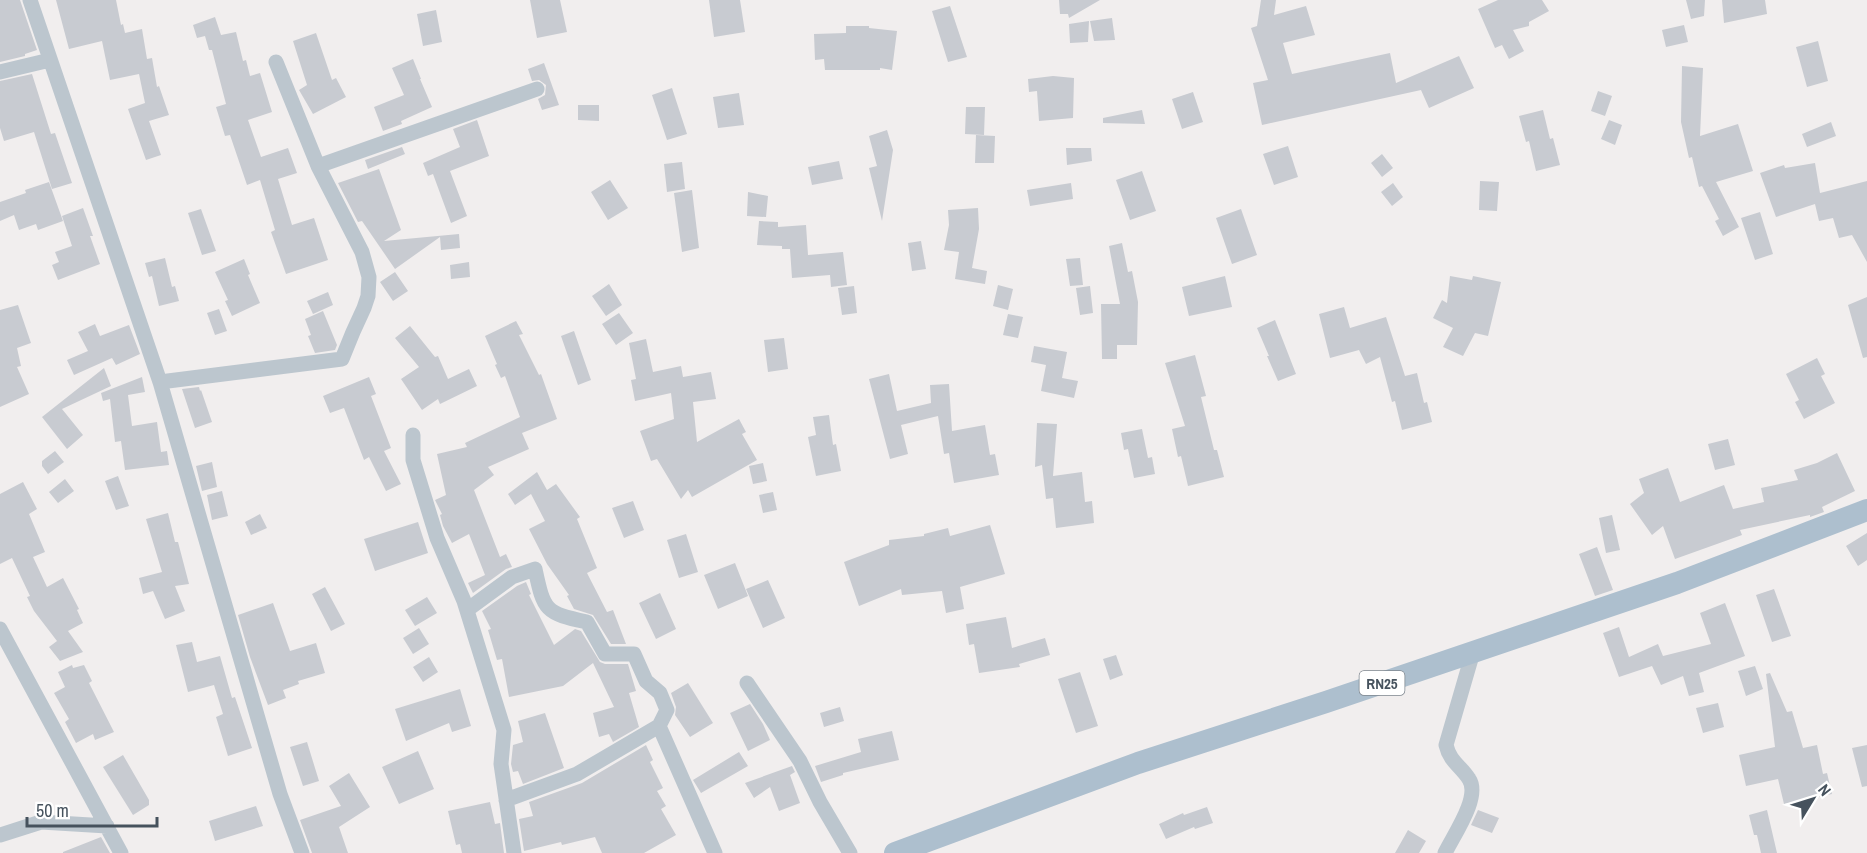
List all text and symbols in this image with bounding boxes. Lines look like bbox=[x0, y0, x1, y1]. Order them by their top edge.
road number: RN25 bbox=[1360, 671, 1404, 695]
north arrow bbox=[1783, 769, 1843, 829]
text: N bbox=[1813, 779, 1836, 800]
scale bar bbox=[27, 790, 158, 828]
text: 50 m bbox=[36, 798, 69, 823]

